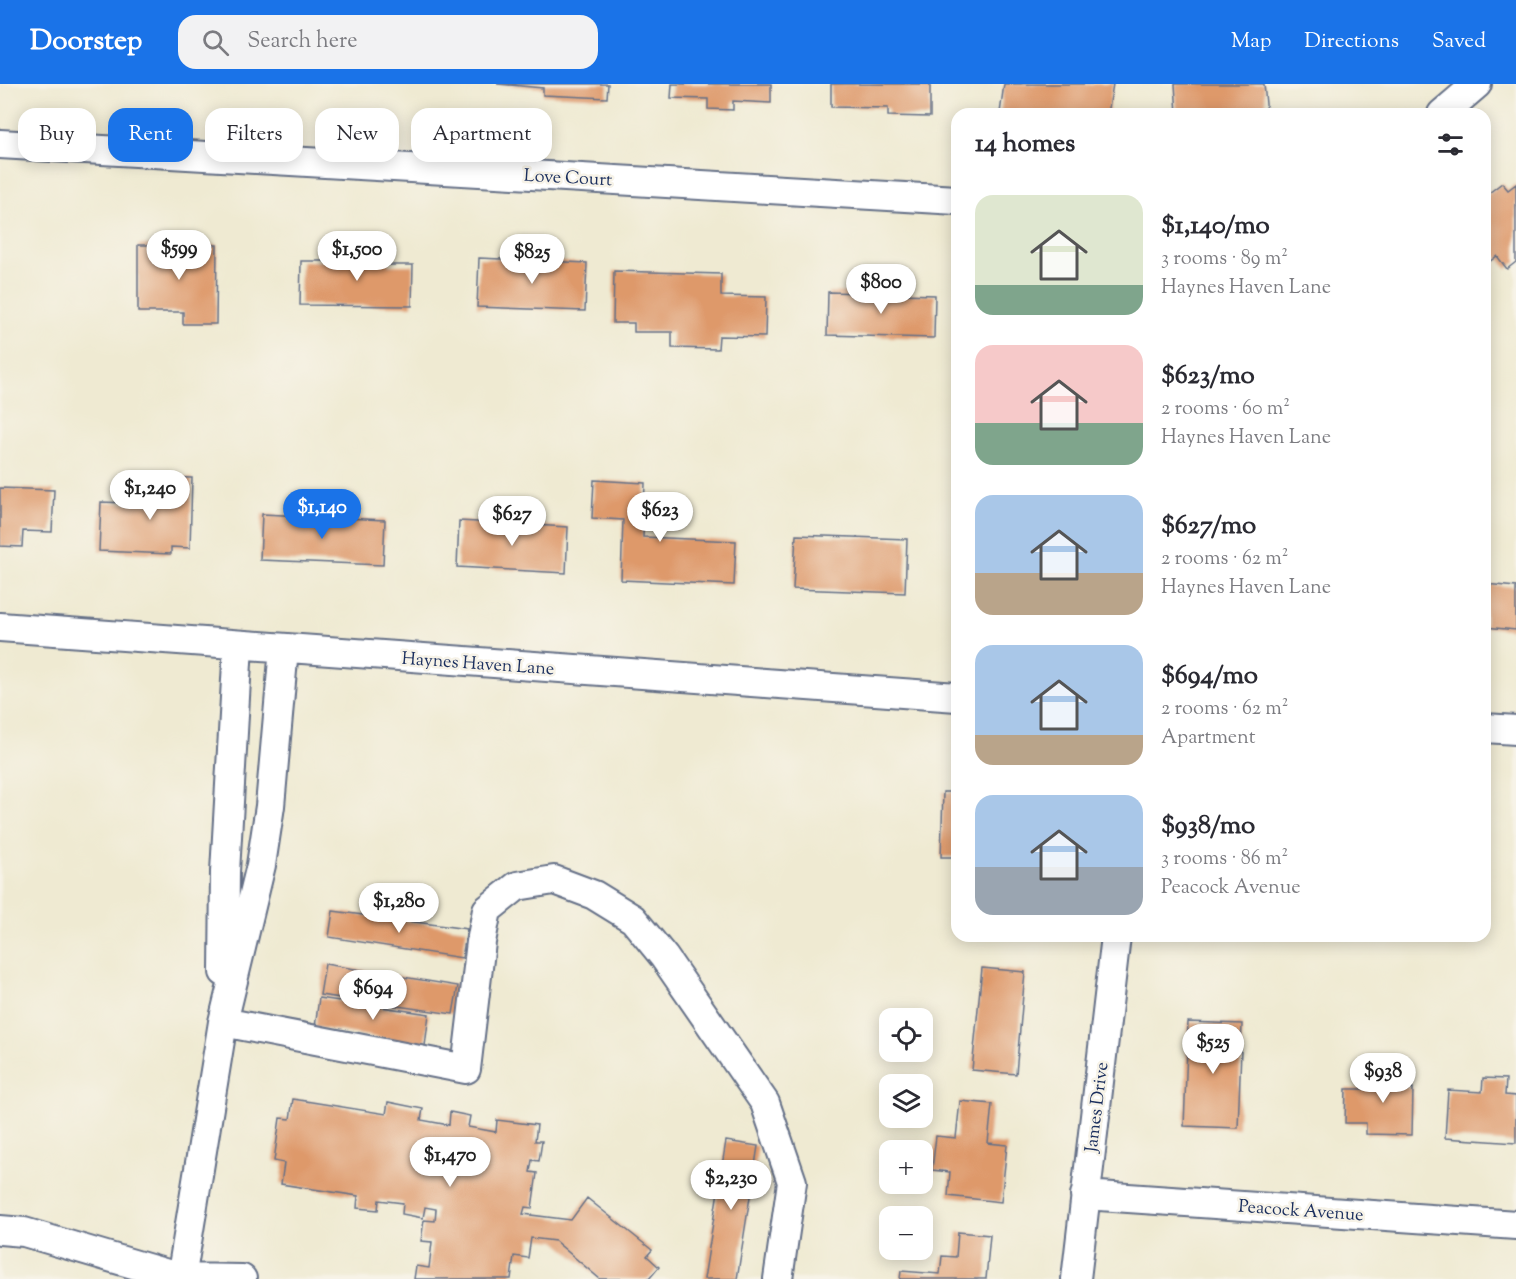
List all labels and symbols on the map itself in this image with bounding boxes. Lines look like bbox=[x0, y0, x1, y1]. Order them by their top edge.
street label: Love Court bbox=[523, 164, 613, 194]
pin: $599 bbox=[143, 230, 215, 281]
pin: $1,500 bbox=[308, 231, 406, 282]
pin: $825 bbox=[496, 234, 568, 285]
pin: $800 bbox=[845, 264, 917, 315]
pin: $1,240 bbox=[101, 470, 199, 521]
pin: $1,140 bbox=[273, 489, 371, 540]
pin: $623 bbox=[624, 492, 696, 543]
pin: $627 bbox=[476, 496, 548, 547]
street label: Haynes Haven Lane bbox=[401, 647, 555, 683]
pin: $1,280 bbox=[350, 883, 448, 934]
pin: $694 bbox=[337, 970, 409, 1021]
pin: $525 bbox=[1177, 1024, 1249, 1075]
pin: $938 bbox=[1347, 1053, 1419, 1104]
street label: James Drive bbox=[1079, 1061, 1116, 1155]
pin: $1,470 bbox=[401, 1137, 499, 1188]
pin: $2,230 bbox=[682, 1160, 780, 1211]
street label: Peacock Avenue bbox=[1237, 1195, 1364, 1229]

